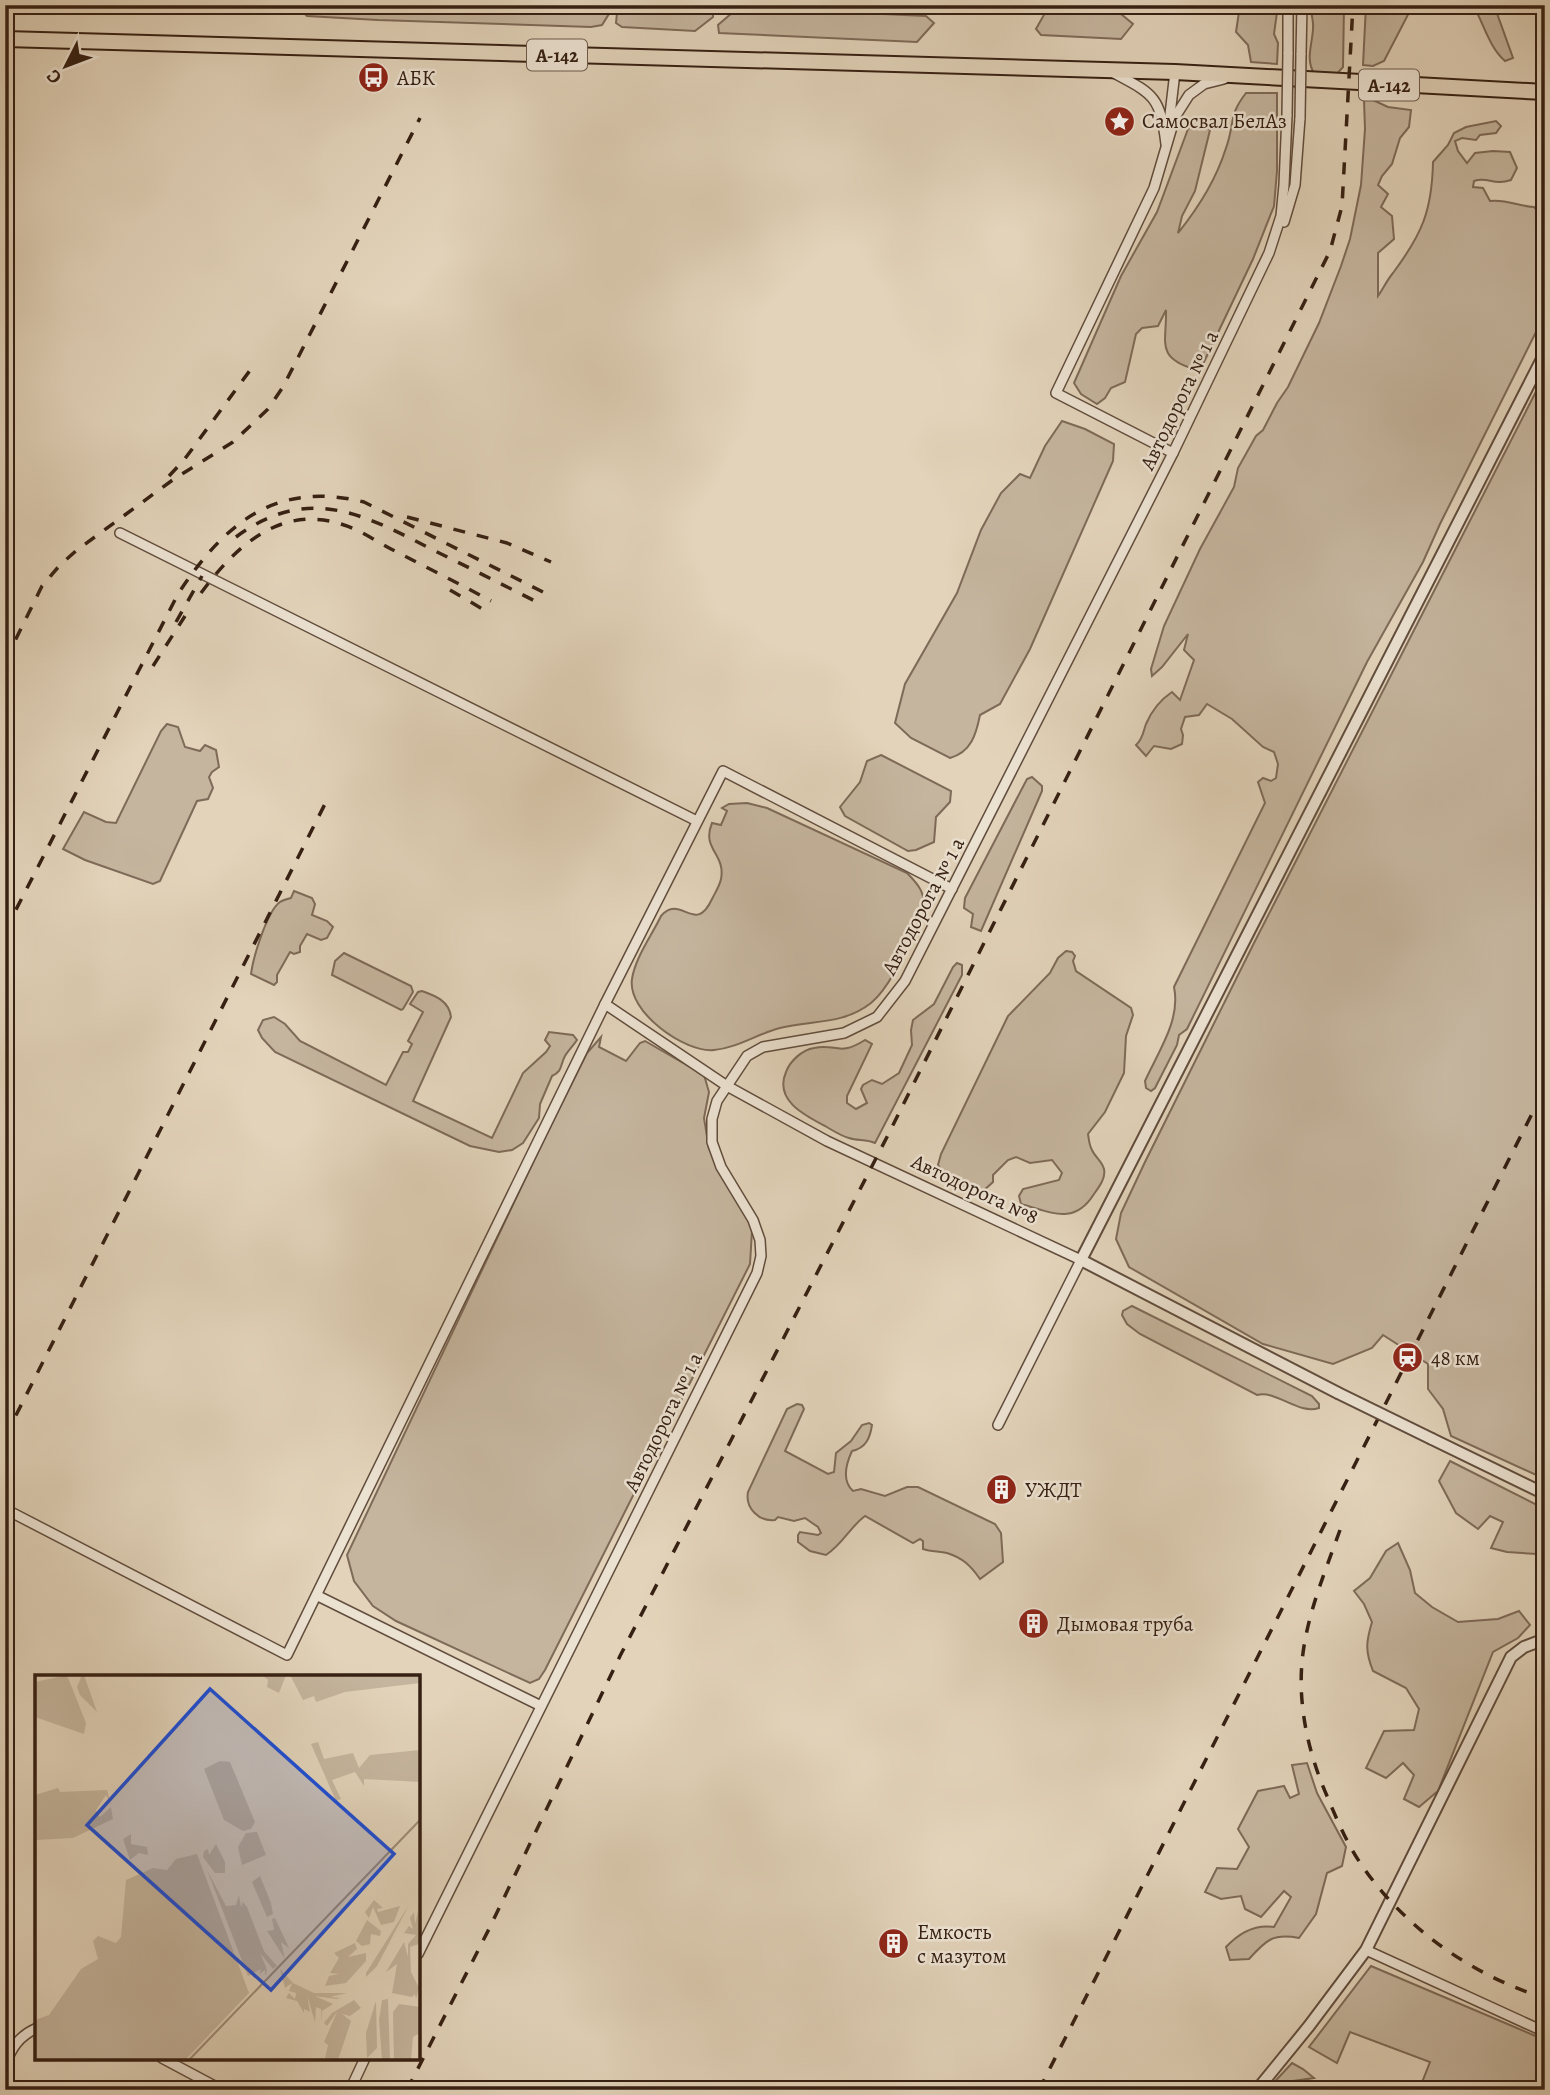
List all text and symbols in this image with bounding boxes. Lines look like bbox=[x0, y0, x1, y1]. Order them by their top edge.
north arrow bbox=[32, 32, 102, 102]
road number: А-142 bbox=[527, 40, 587, 70]
bus stop icon: АБК bbox=[357, 61, 391, 95]
text: С bbox=[41, 64, 68, 90]
place label: АБК bbox=[396, 64, 436, 92]
road number: А-142 bbox=[1359, 69, 1419, 100]
place icon: Самосвал БелАз bbox=[1102, 104, 1136, 138]
place label: Самосвал БелАз bbox=[1142, 107, 1287, 135]
street label: Автодорога № 1 а bbox=[1133, 325, 1225, 475]
street label: Автодорога № 1 а bbox=[874, 832, 971, 981]
street label: Автодорога №8 bbox=[906, 1147, 1043, 1231]
station icon: 48 км bbox=[1391, 1341, 1425, 1375]
place label: 48 км bbox=[1431, 1344, 1480, 1372]
street label: Автодорога № 1 а bbox=[617, 1347, 709, 1497]
building icon: УЖДТ bbox=[985, 1473, 1019, 1507]
place label: УЖДТ bbox=[1025, 1476, 1082, 1504]
building icon: Дымовая труба bbox=[1017, 1607, 1051, 1641]
place label: Дымовая труба bbox=[1057, 1610, 1194, 1638]
inset map bbox=[35, 1675, 420, 2060]
place label: Емкость с мазутом bbox=[917, 1918, 1007, 1970]
building icon: Емкость с мазутом bbox=[877, 1927, 911, 1961]

